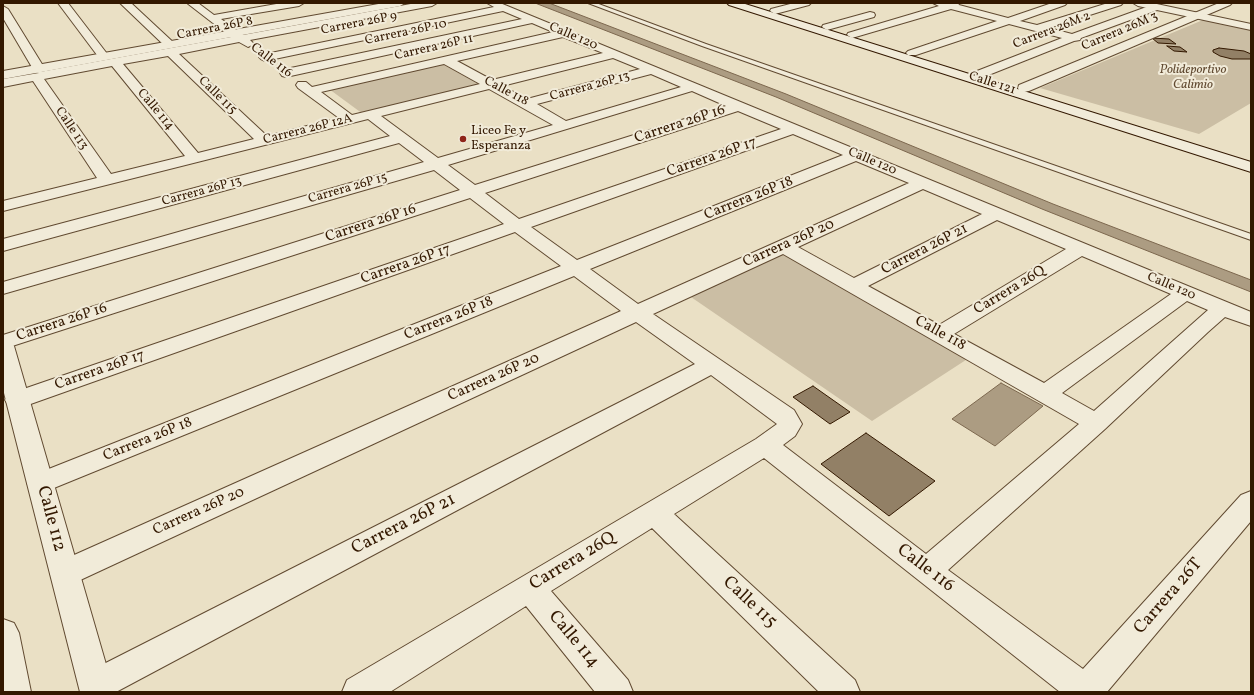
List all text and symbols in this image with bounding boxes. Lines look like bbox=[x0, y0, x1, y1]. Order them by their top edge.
street label: Carrera 26P 9 bbox=[320, 9, 398, 39]
street label: Carrera 26M 2 bbox=[1011, 9, 1093, 53]
street label: Carrera 26M 3 bbox=[1079, 9, 1161, 55]
street label: Carrera 26P 8 bbox=[176, 14, 254, 44]
street label: Carrera 26P 10 bbox=[364, 17, 448, 49]
street label: Calle 120 bbox=[546, 20, 600, 54]
street label: Carrera 26P 11 bbox=[393, 31, 475, 65]
street label: Calle 116 bbox=[247, 40, 295, 82]
park label: Polideportivo Calimio bbox=[1160, 63, 1226, 94]
street label: Carrera 26P 13 bbox=[548, 69, 632, 105]
street label: Calle 121 bbox=[966, 69, 1018, 99]
street label: Calle 115 bbox=[194, 74, 240, 118]
street label: Calle 118 bbox=[481, 74, 531, 110]
street label: Calle 114 bbox=[133, 86, 177, 134]
street label: Carrera 26P 16 bbox=[632, 102, 728, 148]
street label: Calle 113 bbox=[51, 105, 91, 153]
street label: Carrera 26P 12A bbox=[262, 111, 354, 149]
place label: Liceo Fe y Esperanza bbox=[471, 124, 531, 155]
marker: Liceo Fe y Esperanza bbox=[458, 134, 468, 144]
street label: Carrera 26P 17 bbox=[665, 134, 759, 182]
street label: Calle 120 bbox=[845, 145, 899, 179]
street label: Carrera 26P 15 bbox=[307, 170, 389, 208]
street label: Carrera 26P 18 bbox=[702, 173, 796, 225]
street label: Carrera 26P 13 bbox=[160, 174, 244, 210]
street label: Carrera 26P 16 bbox=[323, 201, 419, 247]
street label: Carrera 26P 20 bbox=[741, 216, 837, 272]
street label: Carrera 26P 21 bbox=[879, 220, 971, 280]
street label: Carrera 26P 17 bbox=[359, 241, 453, 289]
street label: Carrera 26Q bbox=[971, 263, 1049, 319]
street label: Calle 120 bbox=[1144, 270, 1198, 304]
street label: Carrera 26P 18 bbox=[402, 293, 496, 345]
street label: Carrera 26P 16 bbox=[14, 300, 110, 346]
street label: Calle 118 bbox=[911, 313, 969, 355]
street label: Carrera 26P 17 bbox=[53, 347, 147, 395]
street label: Carrera 26P 20 bbox=[446, 350, 542, 406]
street label: Carrera 26P 18 bbox=[101, 414, 195, 466]
street label: Calle 112 bbox=[31, 484, 69, 554]
street label: Carrera 26P 20 bbox=[151, 484, 247, 540]
street label: Carrera 26P 21 bbox=[348, 490, 460, 560]
street label: Carrera 26Q bbox=[526, 528, 620, 596]
street label: Calle 116 bbox=[892, 540, 958, 598]
street label: Carrera 26T bbox=[1130, 555, 1208, 639]
street label: Calle 115 bbox=[717, 573, 781, 633]
street label: Calle 114 bbox=[543, 607, 603, 673]

